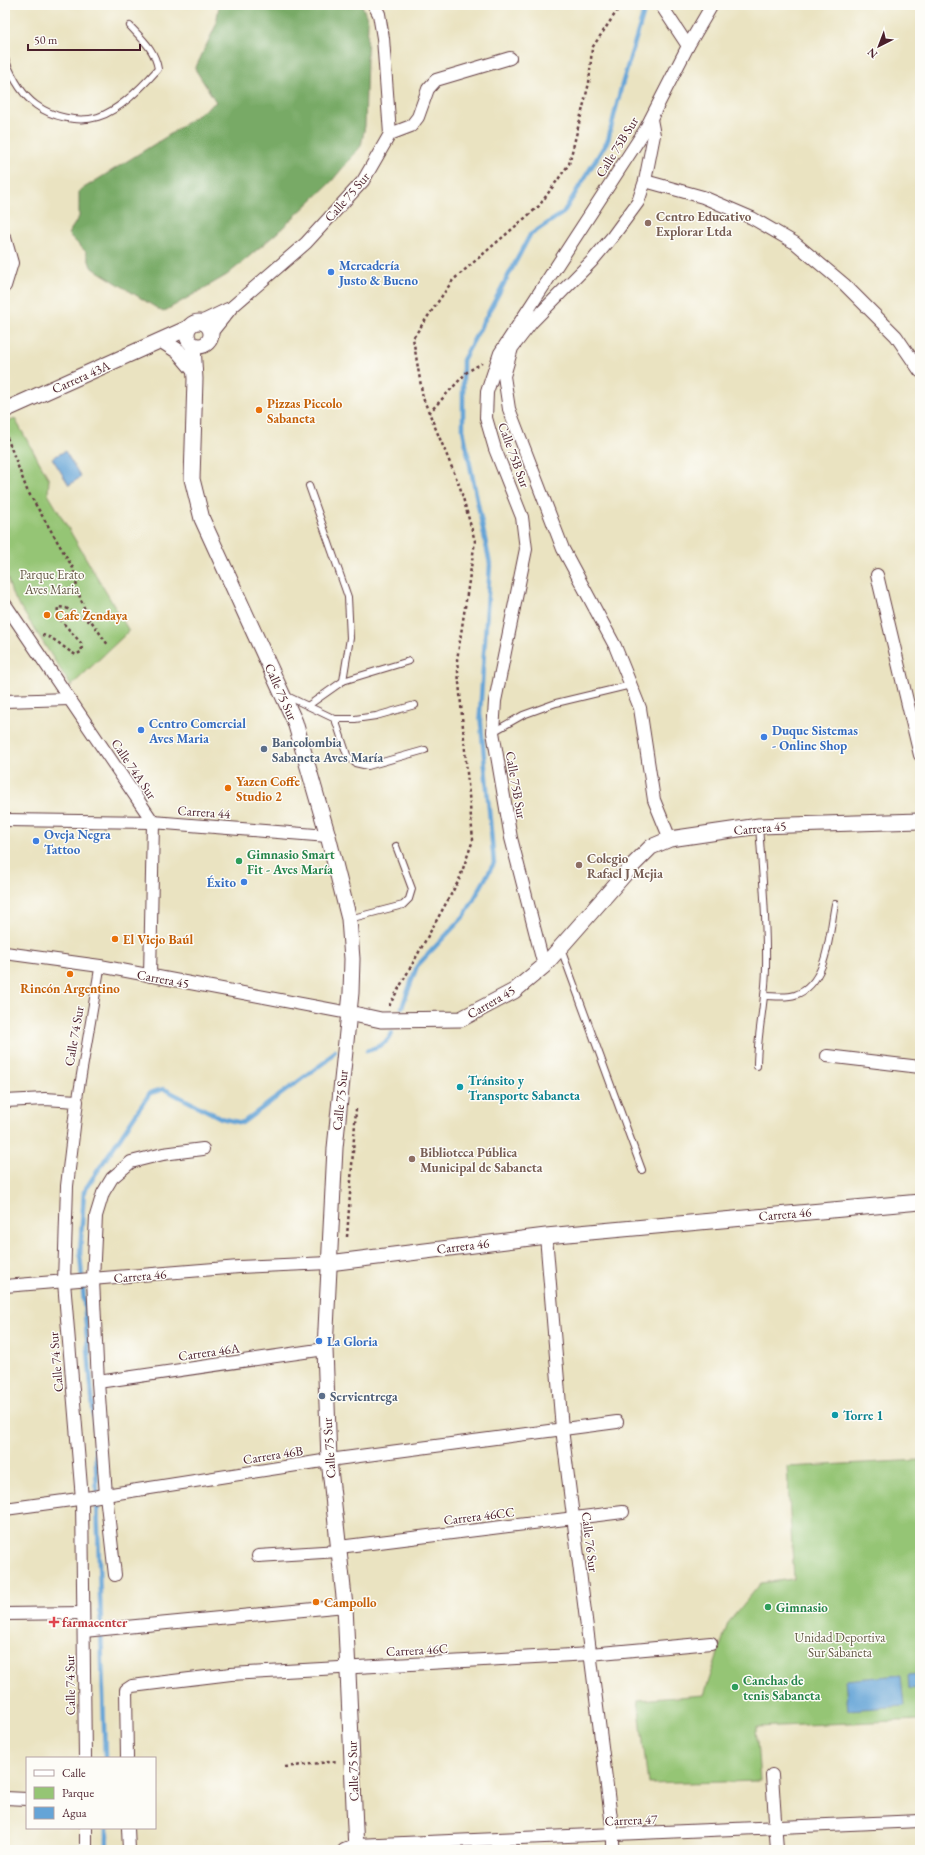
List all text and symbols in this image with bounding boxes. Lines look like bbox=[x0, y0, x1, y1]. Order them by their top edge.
scale bar bbox=[28, 26, 140, 52]
north arrow bbox=[859, 26, 899, 66]
text: 50 m bbox=[34, 32, 58, 48]
text: N bbox=[864, 45, 880, 62]
street label: Calle 75B Sur bbox=[592, 113, 643, 180]
street label: Calle 75 Sur bbox=[321, 168, 374, 225]
place label: Centro Educativo Explorar Ltda bbox=[656, 208, 752, 240]
marker: Centro Educativo Explorar Ltda bbox=[643, 218, 653, 228]
place label: Mercadería Justo & Bueno bbox=[337, 257, 418, 289]
marker: Mercadería Justo & Bueno bbox=[326, 267, 336, 277]
street label: Carrera 43A bbox=[49, 356, 114, 397]
place label: Pizzas Piccolo Sabaneta bbox=[267, 395, 343, 427]
marker: Pizzas Piccolo Sabaneta bbox=[254, 405, 264, 415]
street label: Calle 75B Sur bbox=[494, 420, 534, 491]
park label: Parque Erato Aves Maria bbox=[20, 566, 84, 598]
place label: Cafe Zendaya bbox=[55, 607, 128, 624]
marker: Cafe Zendaya bbox=[42, 610, 52, 620]
street label: Calle 75 Sur bbox=[261, 661, 301, 724]
place label: Centro Comercial Aves Maria bbox=[148, 715, 246, 747]
place label: Duque Sistemas - Online Shop bbox=[772, 722, 858, 754]
marker: Centro Comercial Aves Maria bbox=[136, 725, 146, 735]
marker: Duque Sistemas - Online Shop bbox=[759, 732, 769, 742]
place label: Bancolombia Sabaneta Aves María bbox=[272, 734, 383, 766]
street label: Calle 74A Sur bbox=[107, 735, 161, 803]
marker: Bancolombia Sabaneta Aves María bbox=[259, 744, 269, 754]
street label: Calle 75B Sur bbox=[502, 750, 530, 821]
place label: Yazen Coffe Studio 2 bbox=[236, 773, 300, 805]
marker: Yazen Coffe Studio 2 bbox=[223, 783, 233, 793]
street label: Carrera 44 bbox=[177, 802, 232, 822]
street label: Carrera 45 bbox=[733, 817, 787, 839]
place label: Oveja Negra Tattoo bbox=[44, 826, 111, 858]
marker: Oveja Negra Tattoo bbox=[31, 836, 41, 846]
place label: Gimnasio Smart Fit - Aves María bbox=[247, 846, 335, 878]
place label: Colegio Rafael J Mejia bbox=[587, 850, 663, 882]
marker: Gimnasio Smart Fit - Aves María bbox=[234, 856, 244, 866]
marker: Colegio Rafael J Mejia bbox=[574, 860, 584, 870]
place label: Éxito bbox=[207, 874, 236, 891]
marker: Éxito bbox=[239, 877, 249, 887]
place label: El Viejo Baúl bbox=[123, 931, 193, 948]
marker: El Viejo Baúl bbox=[110, 934, 120, 944]
street label: Carrera 45 bbox=[135, 966, 191, 992]
marker: Rincón Argentino bbox=[65, 969, 75, 979]
place label: Rincón Argentino bbox=[20, 980, 120, 997]
street label: Carrera 45 bbox=[464, 981, 518, 1023]
street label: Calle 74 Sur bbox=[60, 1004, 88, 1067]
street label: Calle 75 Sur bbox=[328, 1068, 352, 1131]
place label: Tránsito y Transporte Sabaneta bbox=[468, 1072, 580, 1104]
marker: Tránsito y Transporte Sabaneta bbox=[455, 1082, 465, 1092]
place label: Biblioteca Pública Municipal de Sabaneta bbox=[420, 1144, 543, 1176]
marker: Biblioteca Pública Municipal de Sabaneta bbox=[407, 1154, 417, 1164]
street label: Carrera 46 bbox=[758, 1203, 812, 1225]
street label: Carrera 46 bbox=[436, 1234, 490, 1258]
street label: Carrera 46 bbox=[113, 1265, 167, 1287]
street label: Calle 74 Sur bbox=[45, 1330, 67, 1393]
place label: La Gloria bbox=[327, 1333, 378, 1350]
marker: La Gloria bbox=[314, 1336, 324, 1346]
street label: Carrera 46A bbox=[177, 1339, 242, 1365]
place label: Servientrega bbox=[330, 1388, 398, 1405]
marker: Servientrega bbox=[317, 1391, 327, 1401]
place label: Torre 1 bbox=[843, 1407, 883, 1424]
marker: Torre 1 bbox=[830, 1410, 840, 1420]
street label: Calle 75 Sur bbox=[318, 1417, 340, 1479]
street label: Carrera 46B bbox=[242, 1442, 305, 1468]
street label: Carrera 46CC bbox=[443, 1503, 515, 1529]
street label: Calle 76 Sur bbox=[578, 1511, 602, 1574]
place label: Campollo bbox=[324, 1594, 377, 1611]
marker: Campollo bbox=[311, 1597, 321, 1607]
place label: Gimnasio bbox=[776, 1599, 828, 1616]
marker: Gimnasio bbox=[763, 1602, 773, 1612]
place label: farmacenter bbox=[62, 1614, 128, 1631]
marker: farmacenter bbox=[49, 1617, 59, 1627]
park label: Unidad Deportiva Sur Sabaneta bbox=[795, 1629, 886, 1661]
street label: Carrera 46C bbox=[386, 1640, 448, 1660]
street label: Calle 74 Sur bbox=[61, 1654, 79, 1715]
place label: Canchas de tenis Sabaneta bbox=[743, 1672, 821, 1704]
marker: Canchas de tenis Sabaneta bbox=[730, 1682, 740, 1692]
street label: Calle 75 Sur bbox=[343, 1740, 363, 1802]
legend bbox=[26, 1757, 156, 1829]
text: Calle bbox=[62, 1765, 86, 1781]
text: Parque bbox=[62, 1785, 94, 1801]
text: Agua bbox=[61, 1805, 87, 1821]
street label: Carrera 47 bbox=[604, 1811, 658, 1829]

